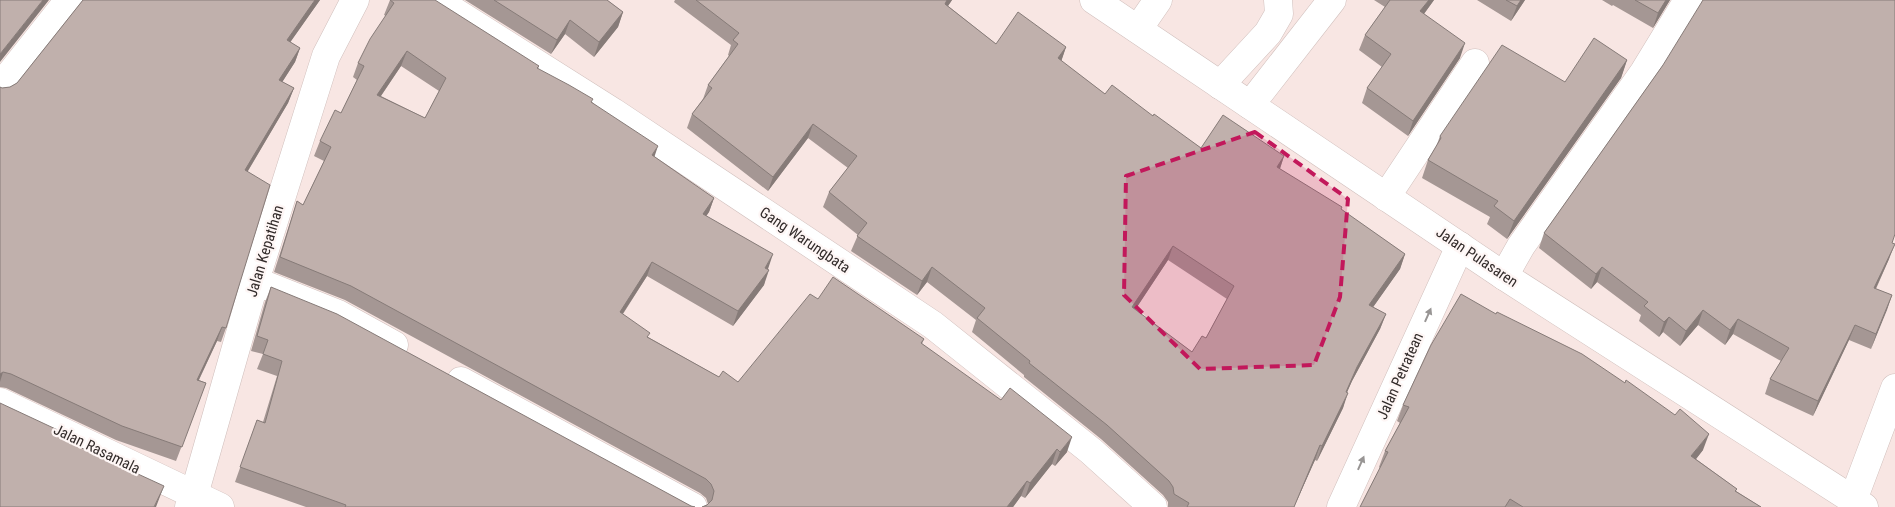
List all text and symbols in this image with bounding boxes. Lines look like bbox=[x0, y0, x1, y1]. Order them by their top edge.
street label: Jalan Kepatihan bbox=[243, 203, 287, 299]
street label: Gang Warungbata bbox=[756, 203, 854, 277]
street label: Jalan Pulasaren bbox=[1433, 223, 1521, 291]
one-way arrow bbox=[1425, 308, 1433, 322]
street label: Jalan Petratean bbox=[1373, 330, 1427, 422]
street label: Jalan Rasamala bbox=[51, 420, 143, 478]
one-way arrow bbox=[1357, 456, 1365, 470]

